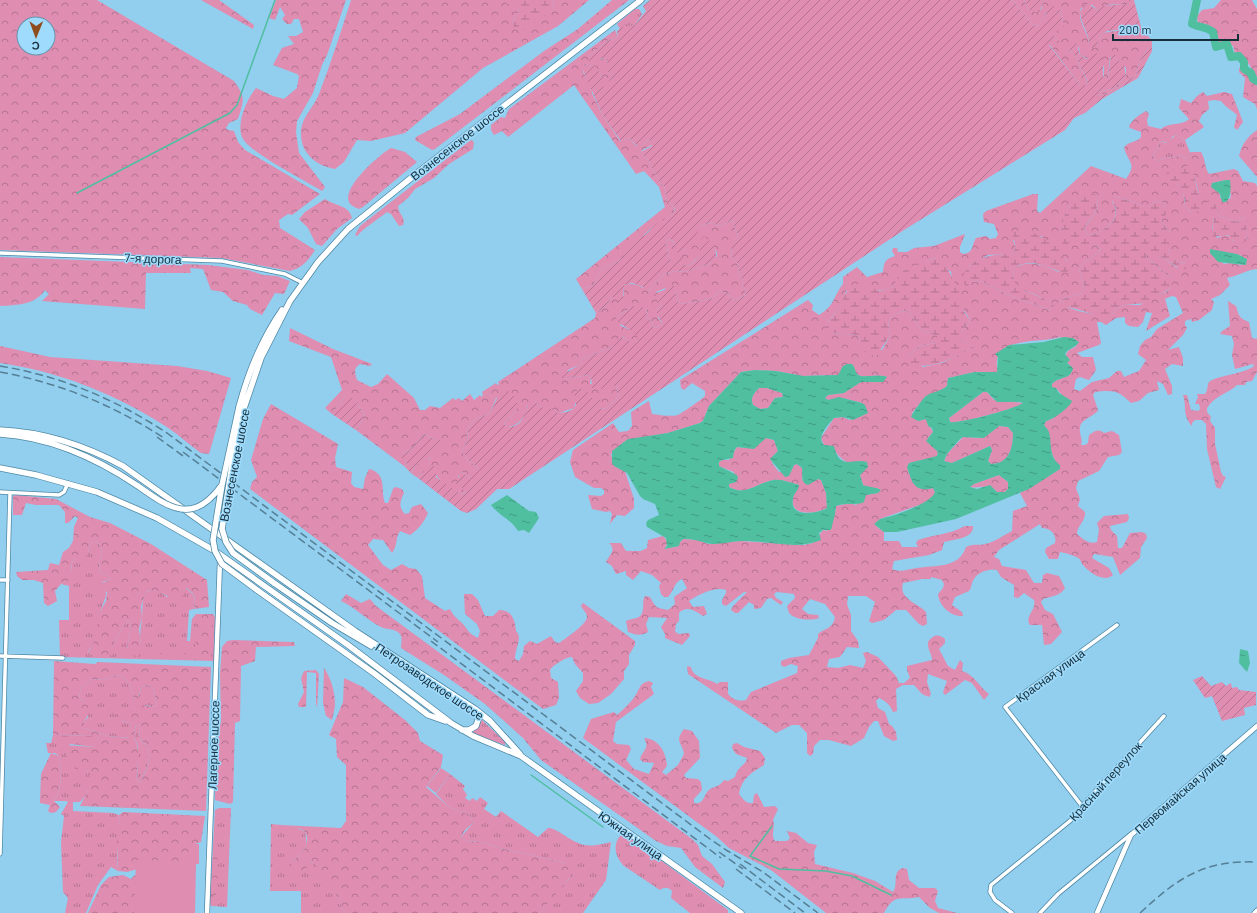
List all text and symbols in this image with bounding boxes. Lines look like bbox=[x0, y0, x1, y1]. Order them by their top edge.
north arrow bbox=[16, 16, 56, 56]
scale bar bbox=[1113, 16, 1238, 42]
text: 200 m bbox=[1119, 22, 1151, 36]
text: С bbox=[32, 40, 40, 53]
street label: Вознесенское шоссе bbox=[407, 101, 507, 183]
street label: 7-я дорога bbox=[124, 250, 182, 267]
street label: Вознесенское шоссе bbox=[216, 407, 252, 523]
street label: Петрозаводское шоссе bbox=[373, 640, 487, 723]
street label: Красная улица bbox=[1013, 645, 1088, 705]
street label: Лагерное шоссе bbox=[204, 700, 223, 790]
street label: Красный переулок bbox=[1066, 738, 1146, 824]
street label: Первомайская улица bbox=[1131, 749, 1229, 837]
street label: Южная улица bbox=[596, 808, 666, 863]

